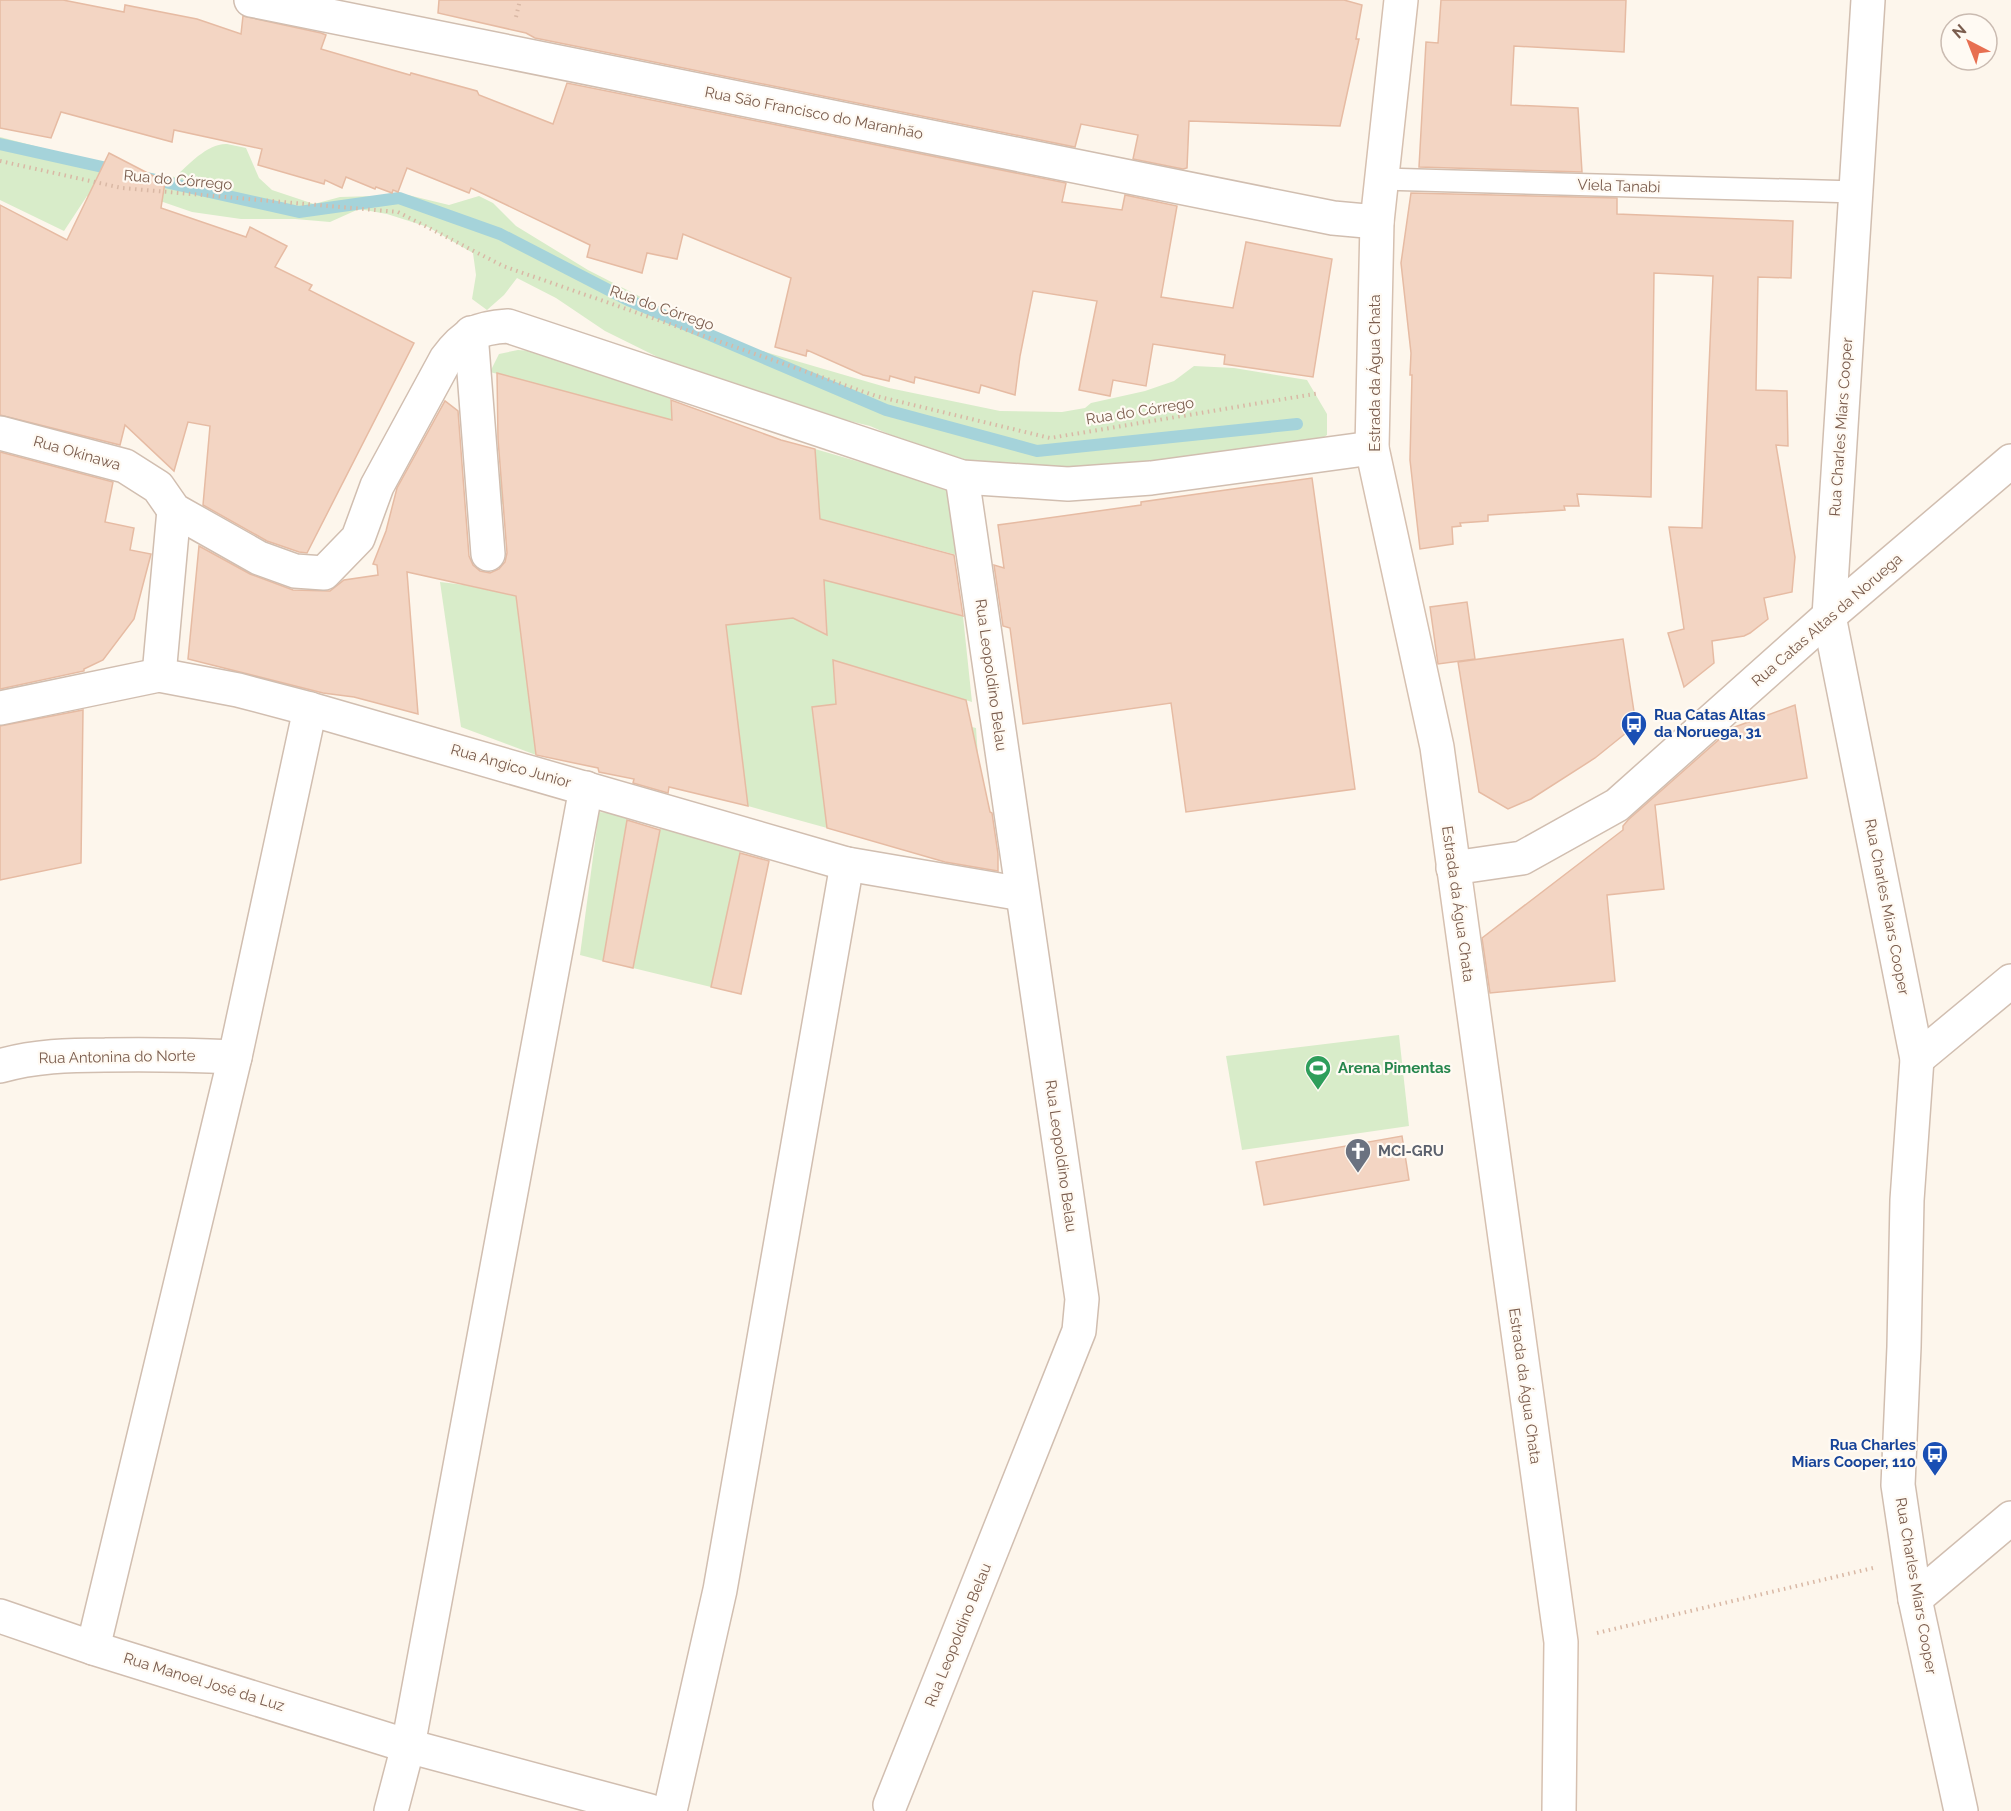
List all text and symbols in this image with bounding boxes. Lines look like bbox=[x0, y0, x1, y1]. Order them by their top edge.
north arrow bbox=[1939, 12, 1999, 72]
text: N bbox=[1948, 20, 1970, 42]
street label: Rua São Francisco do Maranhão bbox=[703, 83, 925, 143]
street label: Rua do Córrego bbox=[123, 166, 233, 194]
street label: Viela Tanabi bbox=[1577, 176, 1661, 196]
street label: Rua do Córrego bbox=[607, 282, 717, 334]
street label: Estrada da Água Chata bbox=[1366, 294, 1384, 452]
street label: Rua Charles Miars Cooper bbox=[1826, 336, 1856, 517]
street label: Rua do Córrego bbox=[1085, 394, 1195, 428]
street label: Rua Okinawa bbox=[31, 432, 123, 474]
street label: Rua Catas Altas da Noruega bbox=[1748, 550, 1906, 690]
street label: Rua Leopoldino Belau bbox=[971, 598, 1011, 752]
place label: Rua Catas Altas da Noruega, 31 bbox=[1654, 706, 1766, 741]
bus stop icon: Rua Catas Altas da Noruega, 31 bbox=[1619, 709, 1649, 747]
street label: Rua Angico Junior bbox=[449, 740, 574, 792]
street label: Rua Charles Miars Cooper bbox=[1861, 817, 1913, 998]
street label: Estrada da Água Chata bbox=[1438, 825, 1478, 983]
street label: Rua Antonina do Norte bbox=[38, 1047, 196, 1067]
sports icon: Arena Pimentas bbox=[1303, 1053, 1333, 1091]
place label: Arena Pimentas bbox=[1338, 1059, 1451, 1077]
street label: Rua Leopoldino Belau bbox=[1041, 1079, 1081, 1233]
church icon: MCI-GRU bbox=[1343, 1136, 1373, 1174]
place label: MCI-GRU bbox=[1378, 1142, 1444, 1160]
street label: Estrada da Água Chata bbox=[1505, 1307, 1545, 1465]
place label: Rua Charles Miars Cooper, 110 bbox=[1791, 1436, 1916, 1471]
bus stop icon: Rua Charles Miars Cooper, 110 bbox=[1920, 1439, 1950, 1477]
street label: Rua Charles Miars Cooper bbox=[1892, 1496, 1941, 1677]
street label: Rua Leopoldino Belau bbox=[921, 1561, 995, 1709]
street label: Rua Manoel José da Luz bbox=[121, 1649, 287, 1715]

